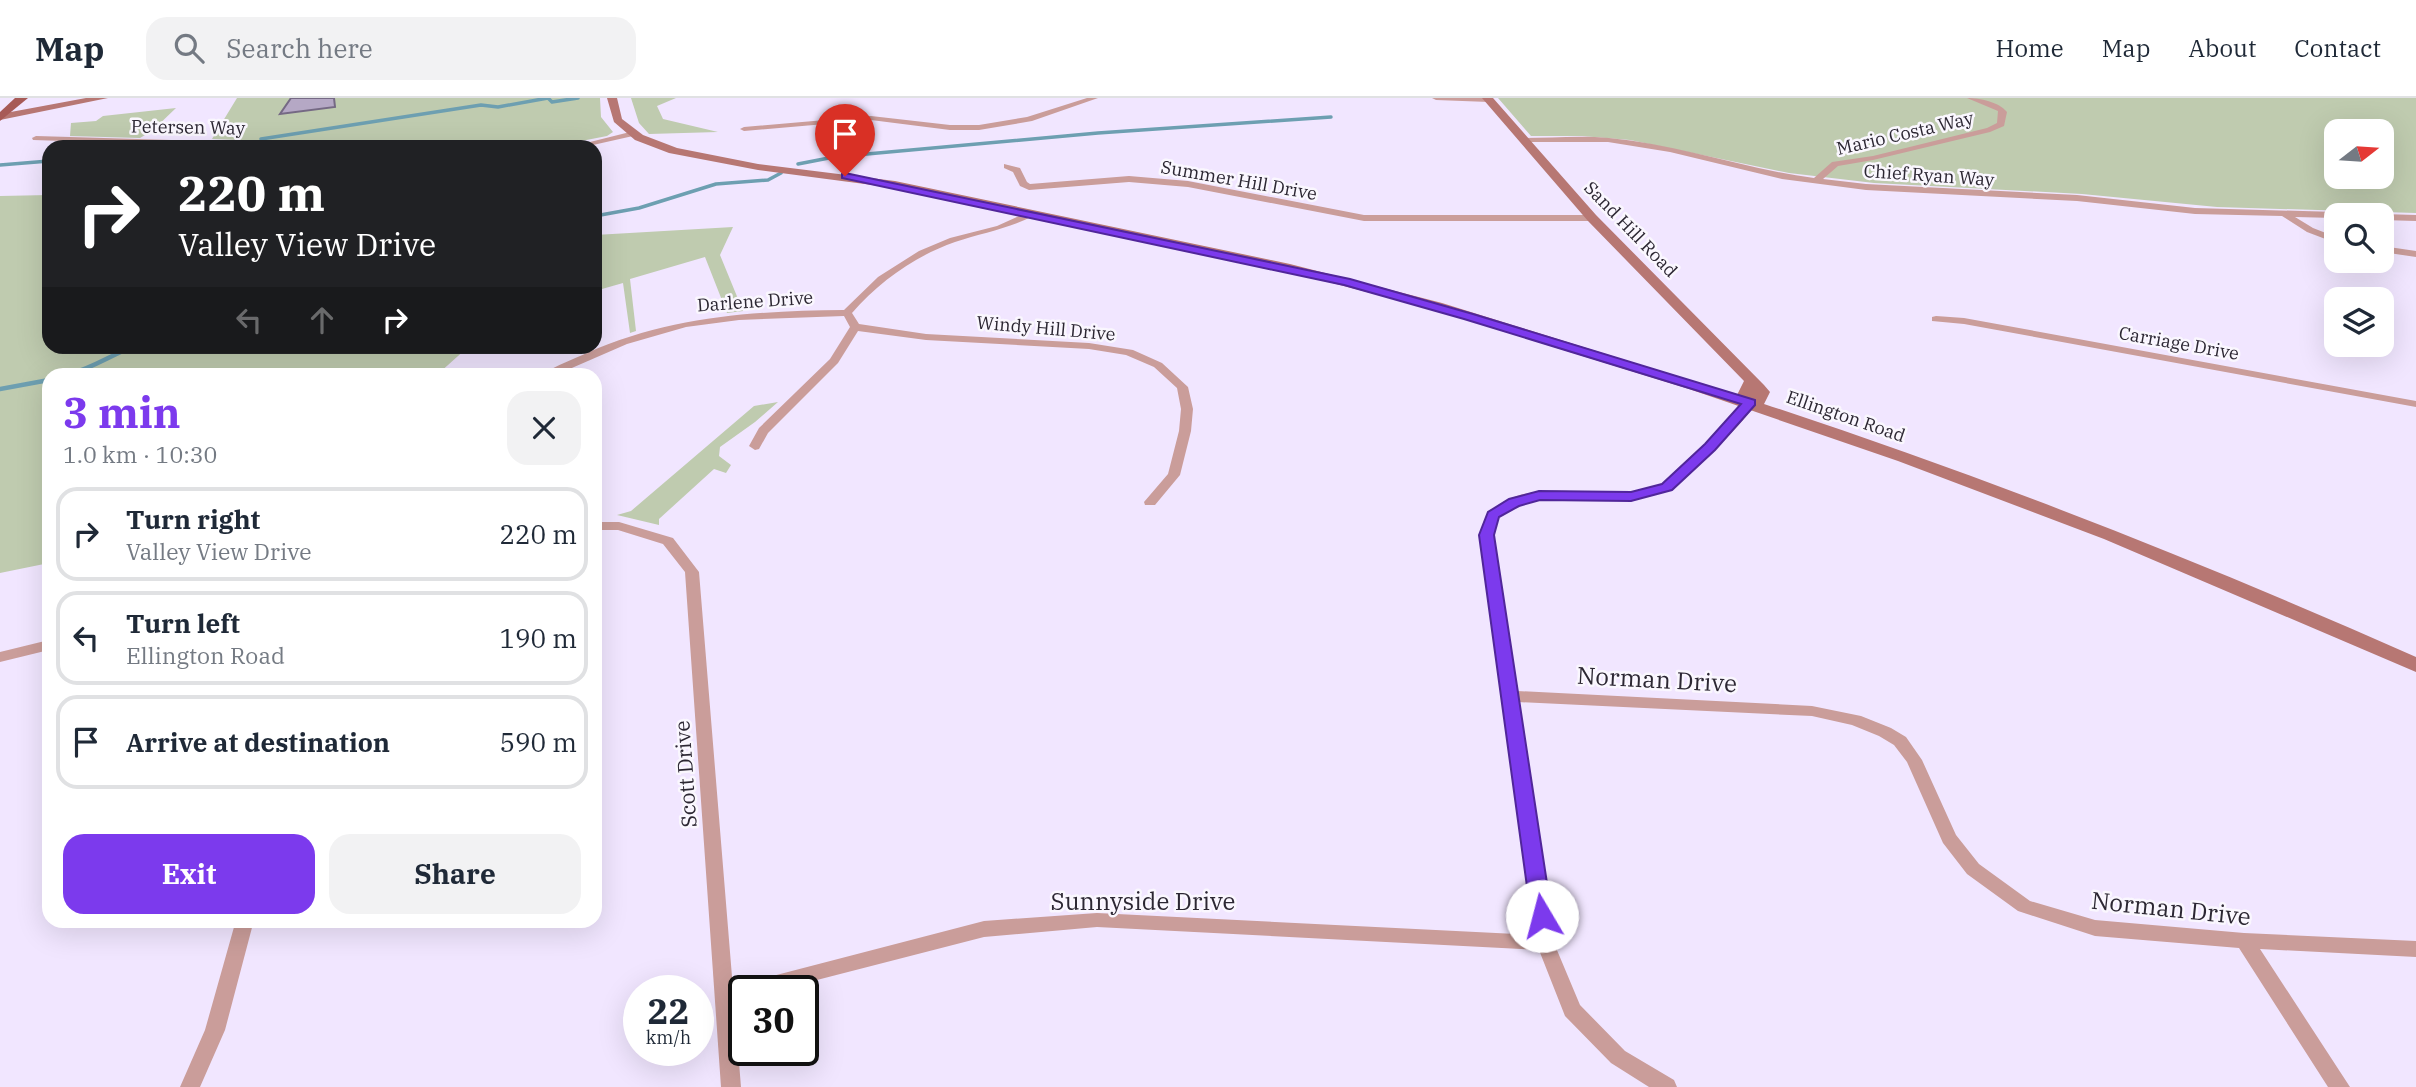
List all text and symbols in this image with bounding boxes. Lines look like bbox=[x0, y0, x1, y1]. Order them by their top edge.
search box bbox=[146, 17, 636, 80]
text: Map bbox=[35, 27, 104, 70]
icon: search bbox=[170, 29, 208, 67]
text: Search here bbox=[226, 31, 373, 65]
text: Home bbox=[1996, 32, 2064, 64]
text: Map bbox=[2102, 32, 2150, 64]
text: About bbox=[2188, 32, 2256, 64]
text: Contact bbox=[2294, 32, 2381, 64]
pin bbox=[815, 104, 875, 176]
street label: Mario Costa Way bbox=[1834, 106, 1976, 160]
street label: Petersen Way bbox=[131, 115, 246, 140]
icon: arrive bbox=[826, 115, 864, 153]
north arrow bbox=[2324, 119, 2394, 189]
map controls bbox=[2324, 119, 2394, 357]
street label: Summer Hill Drive bbox=[1159, 155, 1319, 205]
street label: Chief Ryan Way bbox=[1863, 159, 1996, 191]
text: 220 m bbox=[178, 161, 325, 224]
icon: right bbox=[63, 168, 154, 259]
street label: Sand Hill Road bbox=[1579, 176, 1683, 282]
button: search bbox=[2324, 203, 2394, 273]
text: Valley View Drive bbox=[178, 223, 436, 265]
street label: Darlene Drive bbox=[696, 285, 814, 317]
button: layers bbox=[2324, 287, 2394, 357]
icon: left bbox=[230, 301, 268, 339]
icon: ahead bbox=[303, 301, 341, 339]
icon: right bbox=[376, 301, 414, 339]
street label: Windy Hill Drive bbox=[976, 310, 1116, 346]
street label: Carriage Drive bbox=[2117, 321, 2241, 365]
text: 3 min bbox=[63, 385, 181, 440]
street label: Ellington Road bbox=[1783, 385, 1909, 447]
button: close bbox=[507, 391, 581, 465]
text: 1.0 km · 10:30 bbox=[63, 439, 217, 469]
text: Turn right bbox=[126, 502, 260, 536]
icon: right bbox=[67, 515, 105, 553]
text: 220 m bbox=[499, 517, 577, 551]
text: Valley View Drive bbox=[126, 536, 312, 566]
text: Turn left bbox=[126, 606, 240, 640]
icon: left bbox=[67, 619, 105, 657]
text: 190 m bbox=[499, 621, 577, 655]
text: Ellington Road bbox=[126, 640, 285, 670]
street label: Norman Drive bbox=[1576, 659, 1738, 699]
street label: Scott Drive bbox=[667, 719, 703, 829]
icon: arrive bbox=[67, 723, 105, 761]
text: Arrive at destination bbox=[126, 725, 390, 759]
text: 590 m bbox=[499, 725, 577, 759]
button: Exit bbox=[63, 834, 315, 914]
button: Share bbox=[329, 834, 581, 914]
position arrow bbox=[1505, 879, 1579, 953]
street label: Norman Drive bbox=[2090, 884, 2252, 932]
street label: Sunnyside Drive bbox=[1051, 885, 1235, 917]
speed limit sign: 30 bbox=[728, 975, 819, 1066]
text: 22 bbox=[647, 988, 690, 1034]
text: km/h bbox=[646, 1026, 691, 1049]

